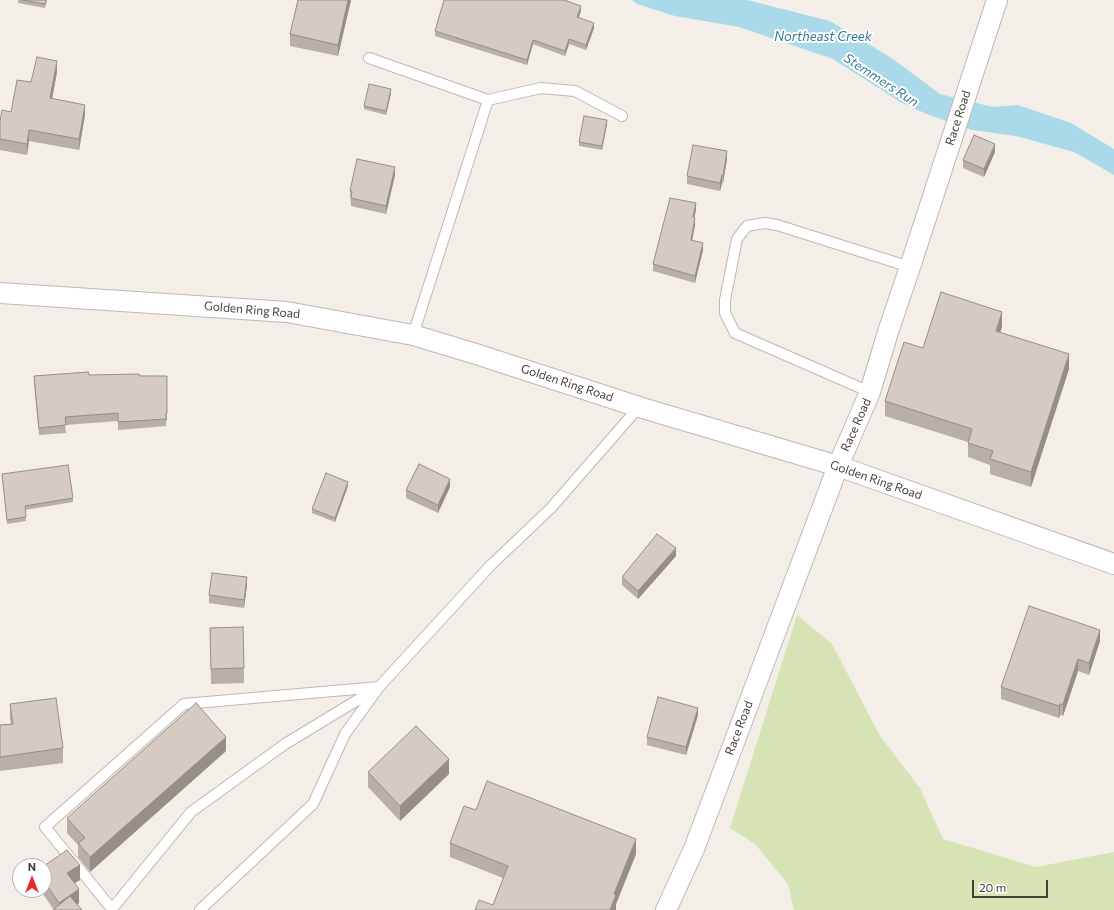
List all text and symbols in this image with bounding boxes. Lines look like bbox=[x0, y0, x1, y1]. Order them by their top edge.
water label: Northeast Creek bbox=[774, 29, 872, 45]
water label: Stemmers Run bbox=[841, 50, 921, 110]
street label: Race Road bbox=[942, 89, 974, 147]
street label: Golden Ring Road bbox=[203, 299, 301, 321]
street label: Golden Ring Road bbox=[519, 361, 615, 405]
street label: Race Road bbox=[838, 396, 874, 454]
street label: Golden Ring Road bbox=[828, 458, 924, 502]
street label: Race Road bbox=[722, 699, 756, 757]
north arrow bbox=[12, 858, 52, 898]
text: N bbox=[28, 860, 36, 873]
scale bar bbox=[974, 872, 1050, 898]
text: 20 m bbox=[979, 880, 1006, 894]

